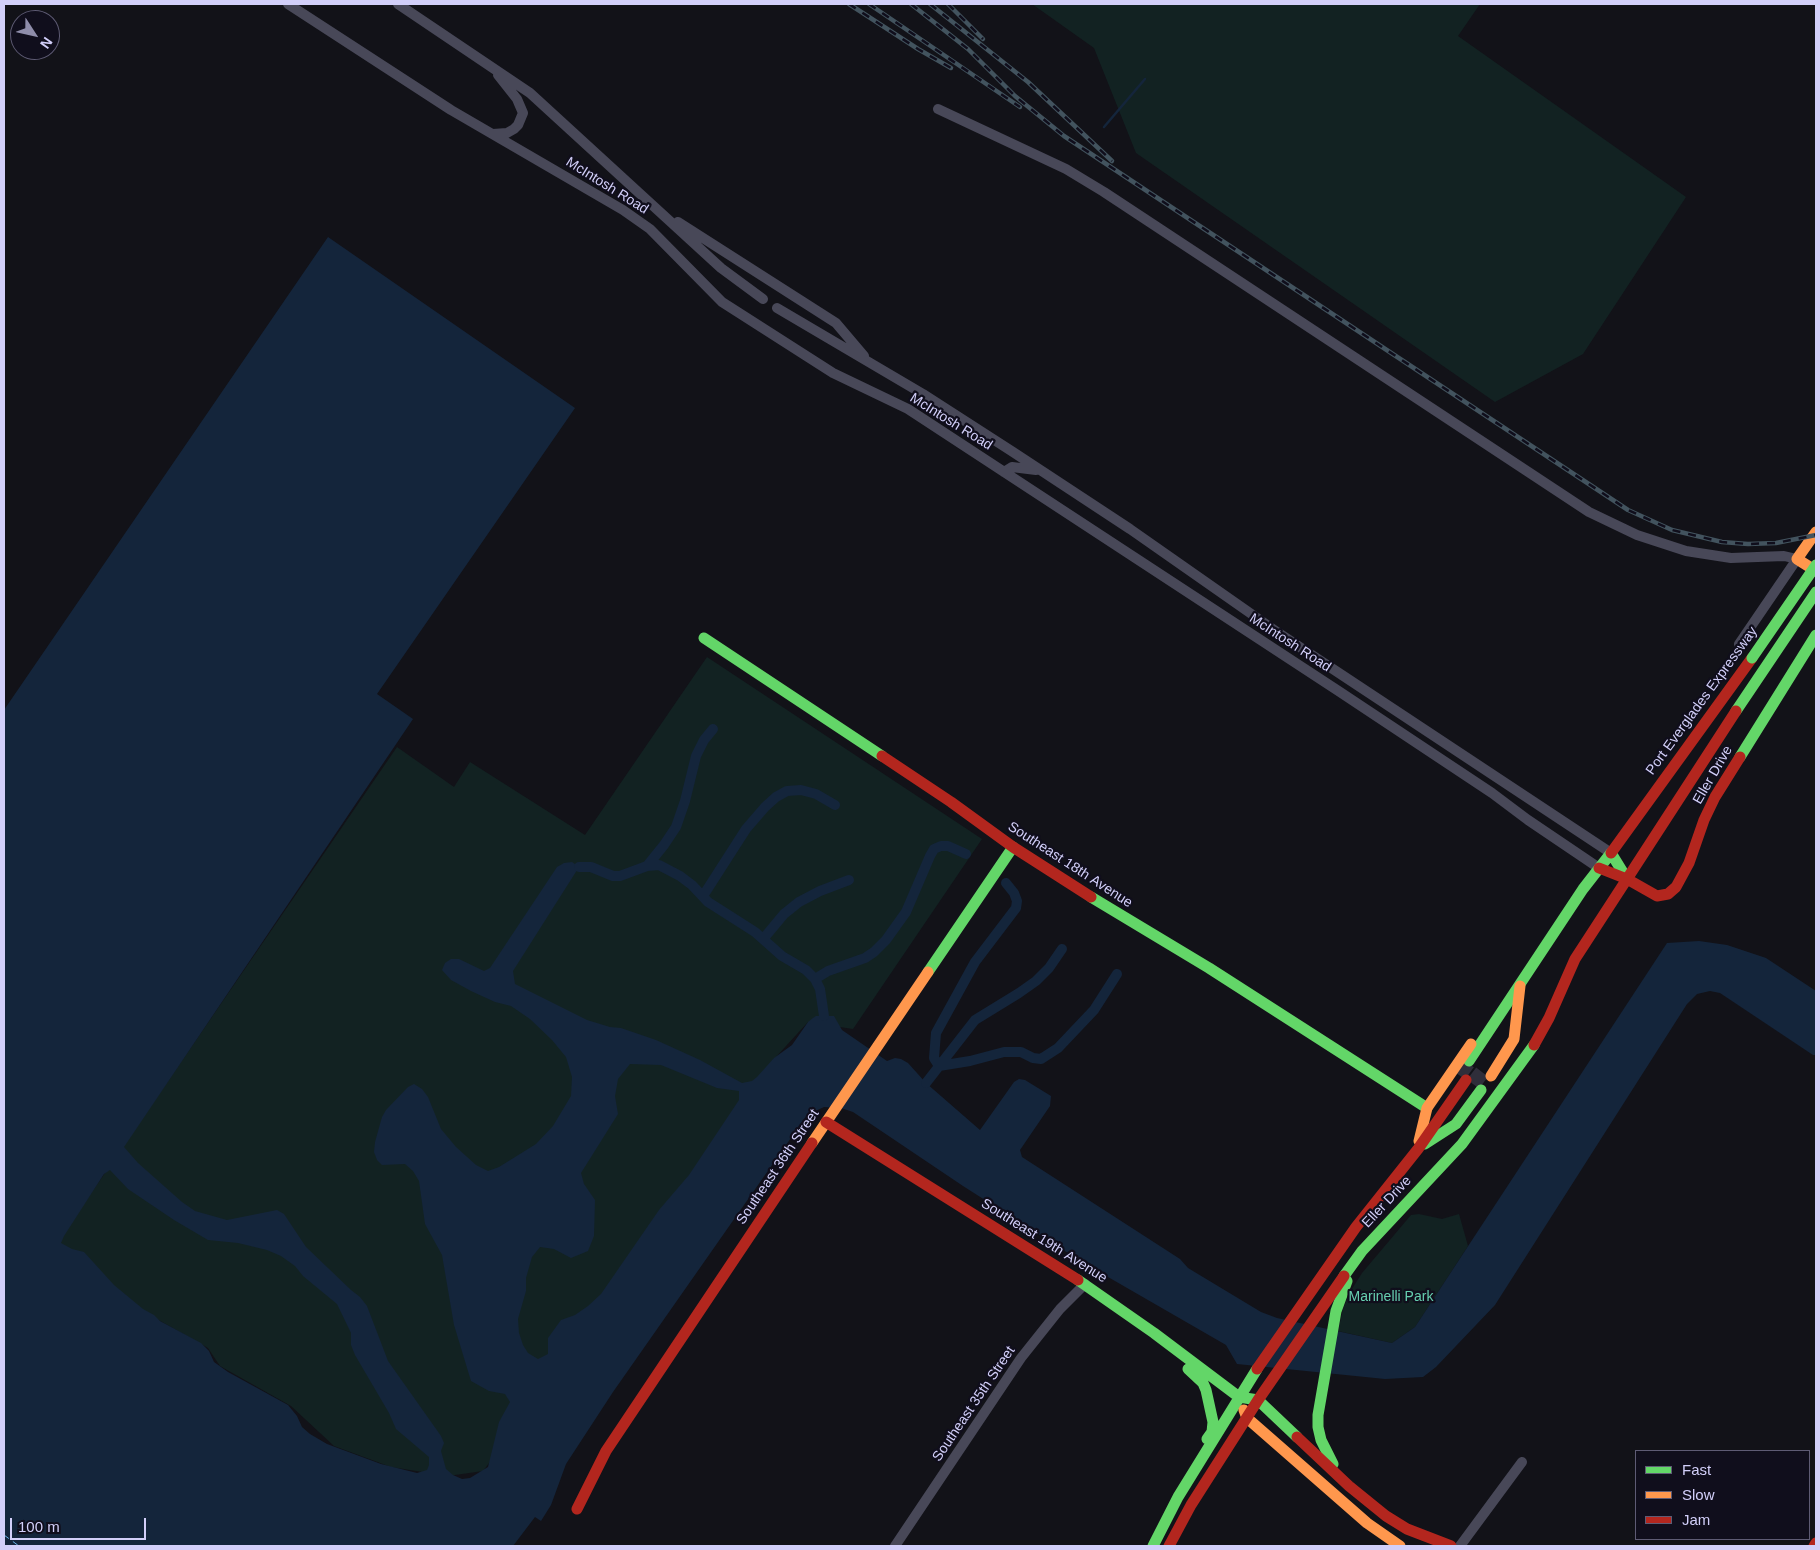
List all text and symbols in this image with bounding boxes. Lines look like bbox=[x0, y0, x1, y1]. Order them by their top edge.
north arrow bbox=[10, 10, 60, 60]
text: N bbox=[37, 34, 56, 52]
street label: McIntosh Road bbox=[563, 154, 651, 218]
street label: McIntosh Road bbox=[907, 390, 995, 454]
street label: McIntosh Road bbox=[1246, 610, 1334, 676]
street label: Port Everglades Expressway bbox=[1643, 624, 1761, 778]
street label: Eller Drive bbox=[1690, 743, 1736, 807]
street label: Southeast 18th Avenue bbox=[1004, 818, 1136, 912]
street label: Southeast 36th Street bbox=[733, 1106, 823, 1228]
street label: Eller Drive bbox=[1359, 1173, 1415, 1231]
street label: Southeast 19th Avenue bbox=[978, 1195, 1110, 1287]
park label: Marinelli Park bbox=[1349, 1289, 1433, 1305]
street label: Southeast 35th Street bbox=[929, 1343, 1019, 1465]
legend bbox=[1635, 1450, 1810, 1540]
text: Fast bbox=[1682, 1461, 1711, 1478]
text: Slow bbox=[1682, 1486, 1715, 1503]
scale bar bbox=[12, 1508, 149, 1540]
text: Jam bbox=[1682, 1511, 1710, 1528]
text: 100 m bbox=[18, 1518, 60, 1535]

